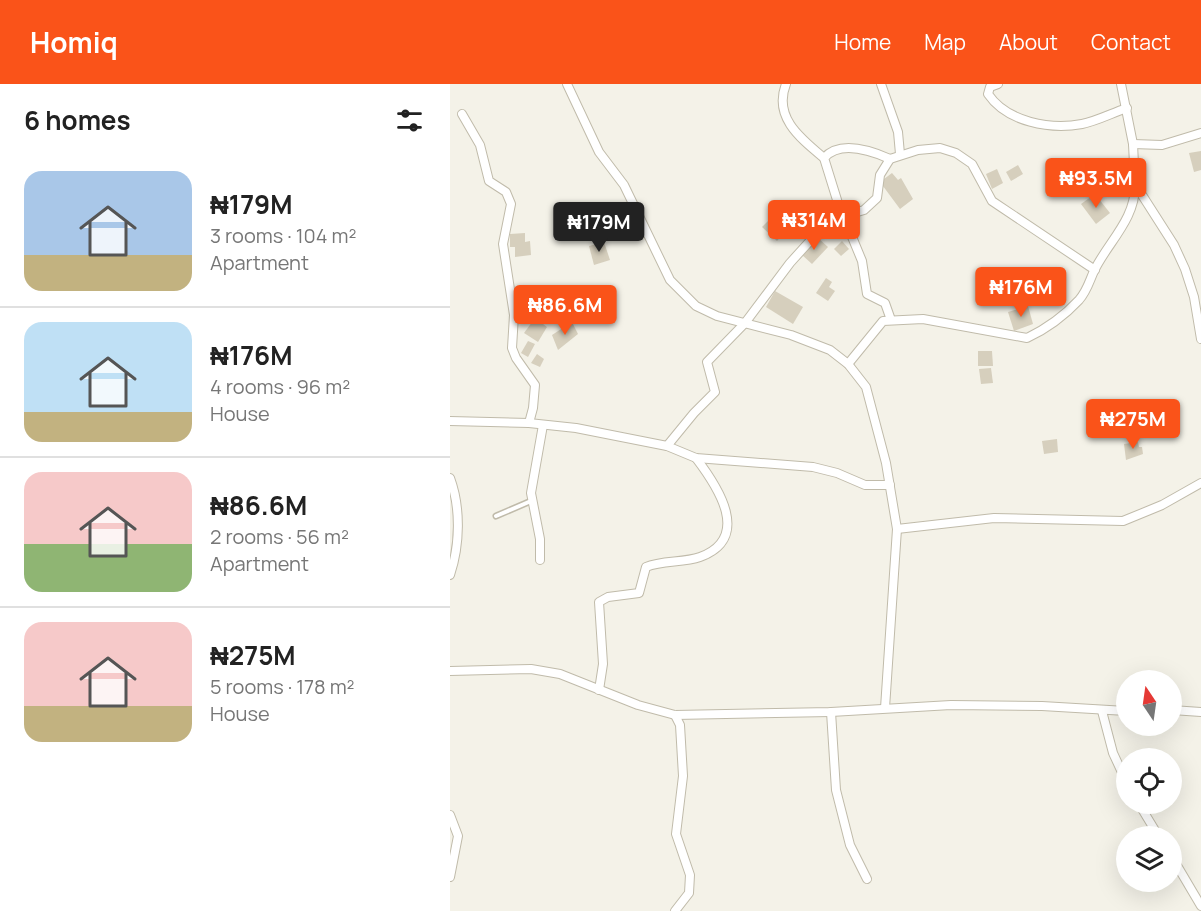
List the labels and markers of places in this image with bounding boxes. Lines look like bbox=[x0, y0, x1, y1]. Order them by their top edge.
pin: ₦93.5M bbox=[1047, 158, 1145, 209]
pin: ₦314M bbox=[772, 200, 856, 251]
pin: ₦179M bbox=[557, 202, 641, 253]
pin: ₦176M bbox=[979, 267, 1063, 318]
pin: ₦86.6M bbox=[516, 285, 614, 336]
pin: ₦275M bbox=[1091, 399, 1175, 450]

